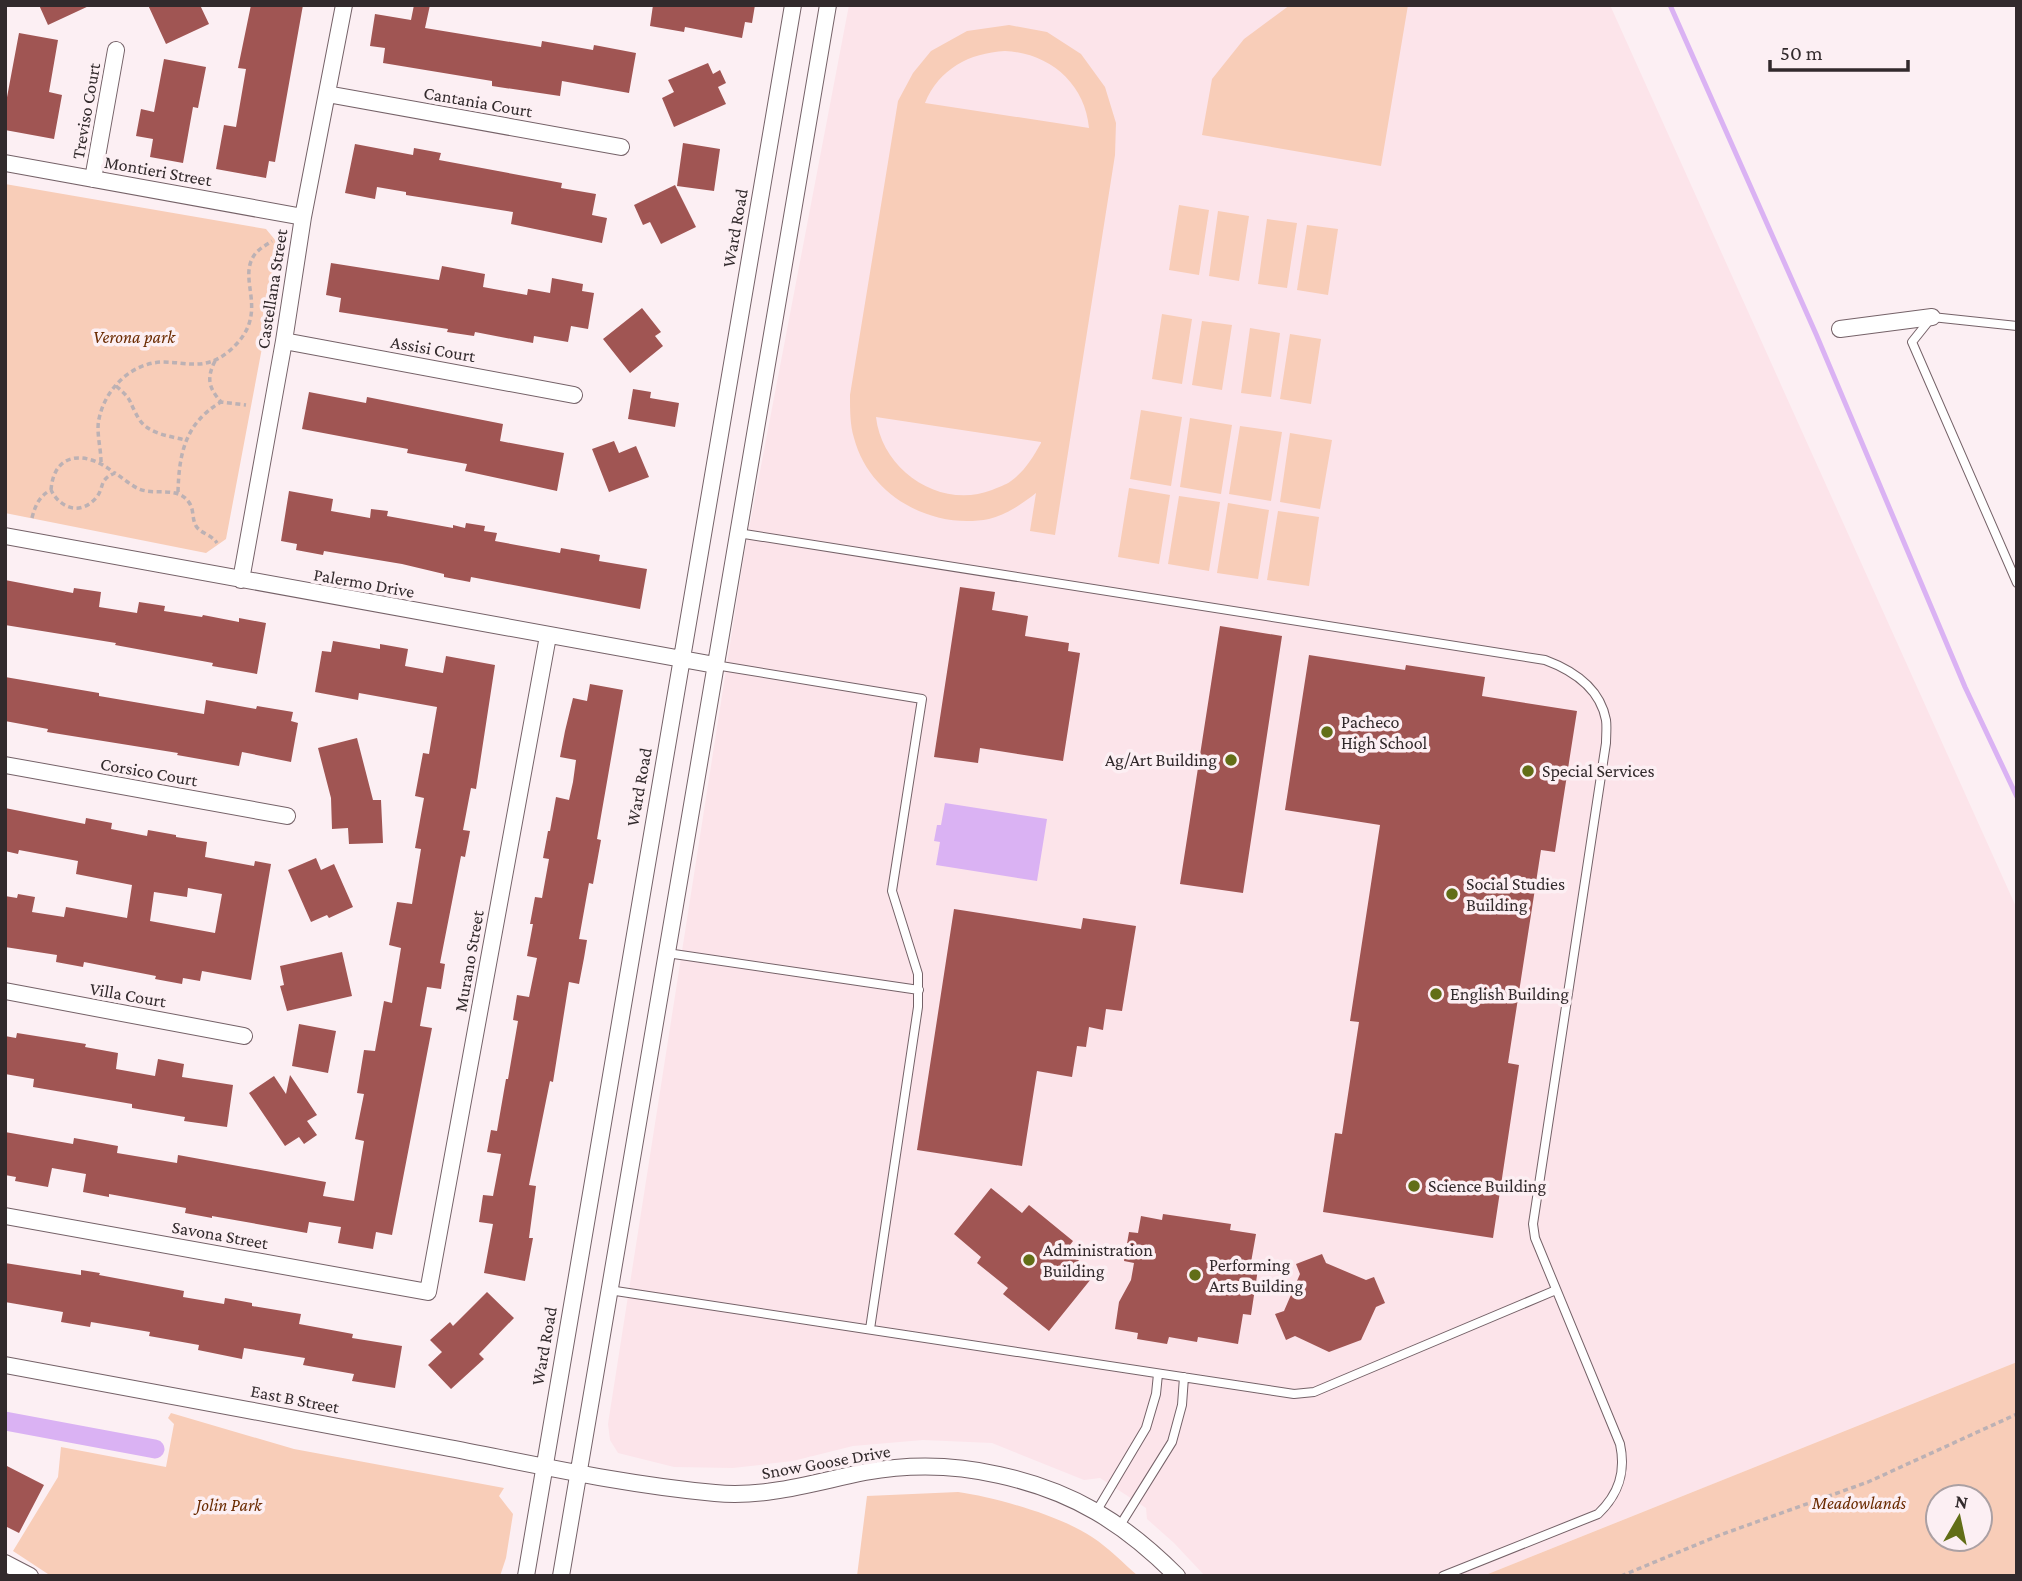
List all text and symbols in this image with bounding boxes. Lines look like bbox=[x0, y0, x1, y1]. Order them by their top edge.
scale bar bbox=[1770, 28, 1908, 72]
text: 50 m bbox=[1780, 41, 1823, 65]
street label: Treviso Court bbox=[68, 60, 104, 161]
street label: Cantania Court bbox=[422, 83, 535, 122]
street label: Montieri Street bbox=[103, 152, 214, 190]
street label: Ward Road bbox=[718, 187, 752, 269]
street label: Castellana Street bbox=[253, 227, 292, 350]
park label: Verona park bbox=[93, 327, 176, 347]
street label: Assisi Court bbox=[389, 332, 478, 366]
street label: Palermo Drive bbox=[312, 564, 416, 602]
place label: Pacheco High School bbox=[1341, 712, 1428, 753]
marker: Pacheco High School bbox=[1319, 724, 1335, 740]
street label: Ward Road bbox=[622, 746, 656, 828]
place label: Ag/Art Building bbox=[1105, 750, 1217, 770]
marker: Ag/Art Building bbox=[1223, 752, 1239, 768]
street label: Corsico Court bbox=[99, 754, 200, 791]
place label: Special Services bbox=[1542, 761, 1655, 781]
marker: Special Services bbox=[1520, 763, 1536, 779]
place label: Social Studies Building bbox=[1466, 874, 1565, 915]
marker: Social Studies Building bbox=[1444, 886, 1460, 902]
street label: Murano Street bbox=[450, 908, 488, 1013]
street label: Villa Court bbox=[88, 978, 169, 1012]
place label: English Building bbox=[1450, 984, 1569, 1004]
marker: English Building bbox=[1428, 986, 1444, 1002]
place label: Science Building bbox=[1428, 1176, 1547, 1196]
marker: Science Building bbox=[1406, 1178, 1422, 1194]
street label: Savona Street bbox=[170, 1217, 271, 1253]
place label: Administration Building bbox=[1043, 1240, 1153, 1281]
marker: Administration Building bbox=[1021, 1252, 1037, 1268]
place label: Performing Arts Building bbox=[1209, 1255, 1304, 1296]
marker: Performing Arts Building bbox=[1187, 1267, 1203, 1283]
street label: Ward Road bbox=[527, 1305, 561, 1387]
street label: East B Street bbox=[249, 1381, 342, 1418]
street label: Snow Goose Drive bbox=[760, 1441, 892, 1483]
north arrow bbox=[1924, 1483, 1994, 1553]
text: N bbox=[1954, 1490, 1970, 1513]
park label: Meadowlands bbox=[1811, 1493, 1906, 1513]
park label: Jolin Park bbox=[193, 1495, 263, 1515]

